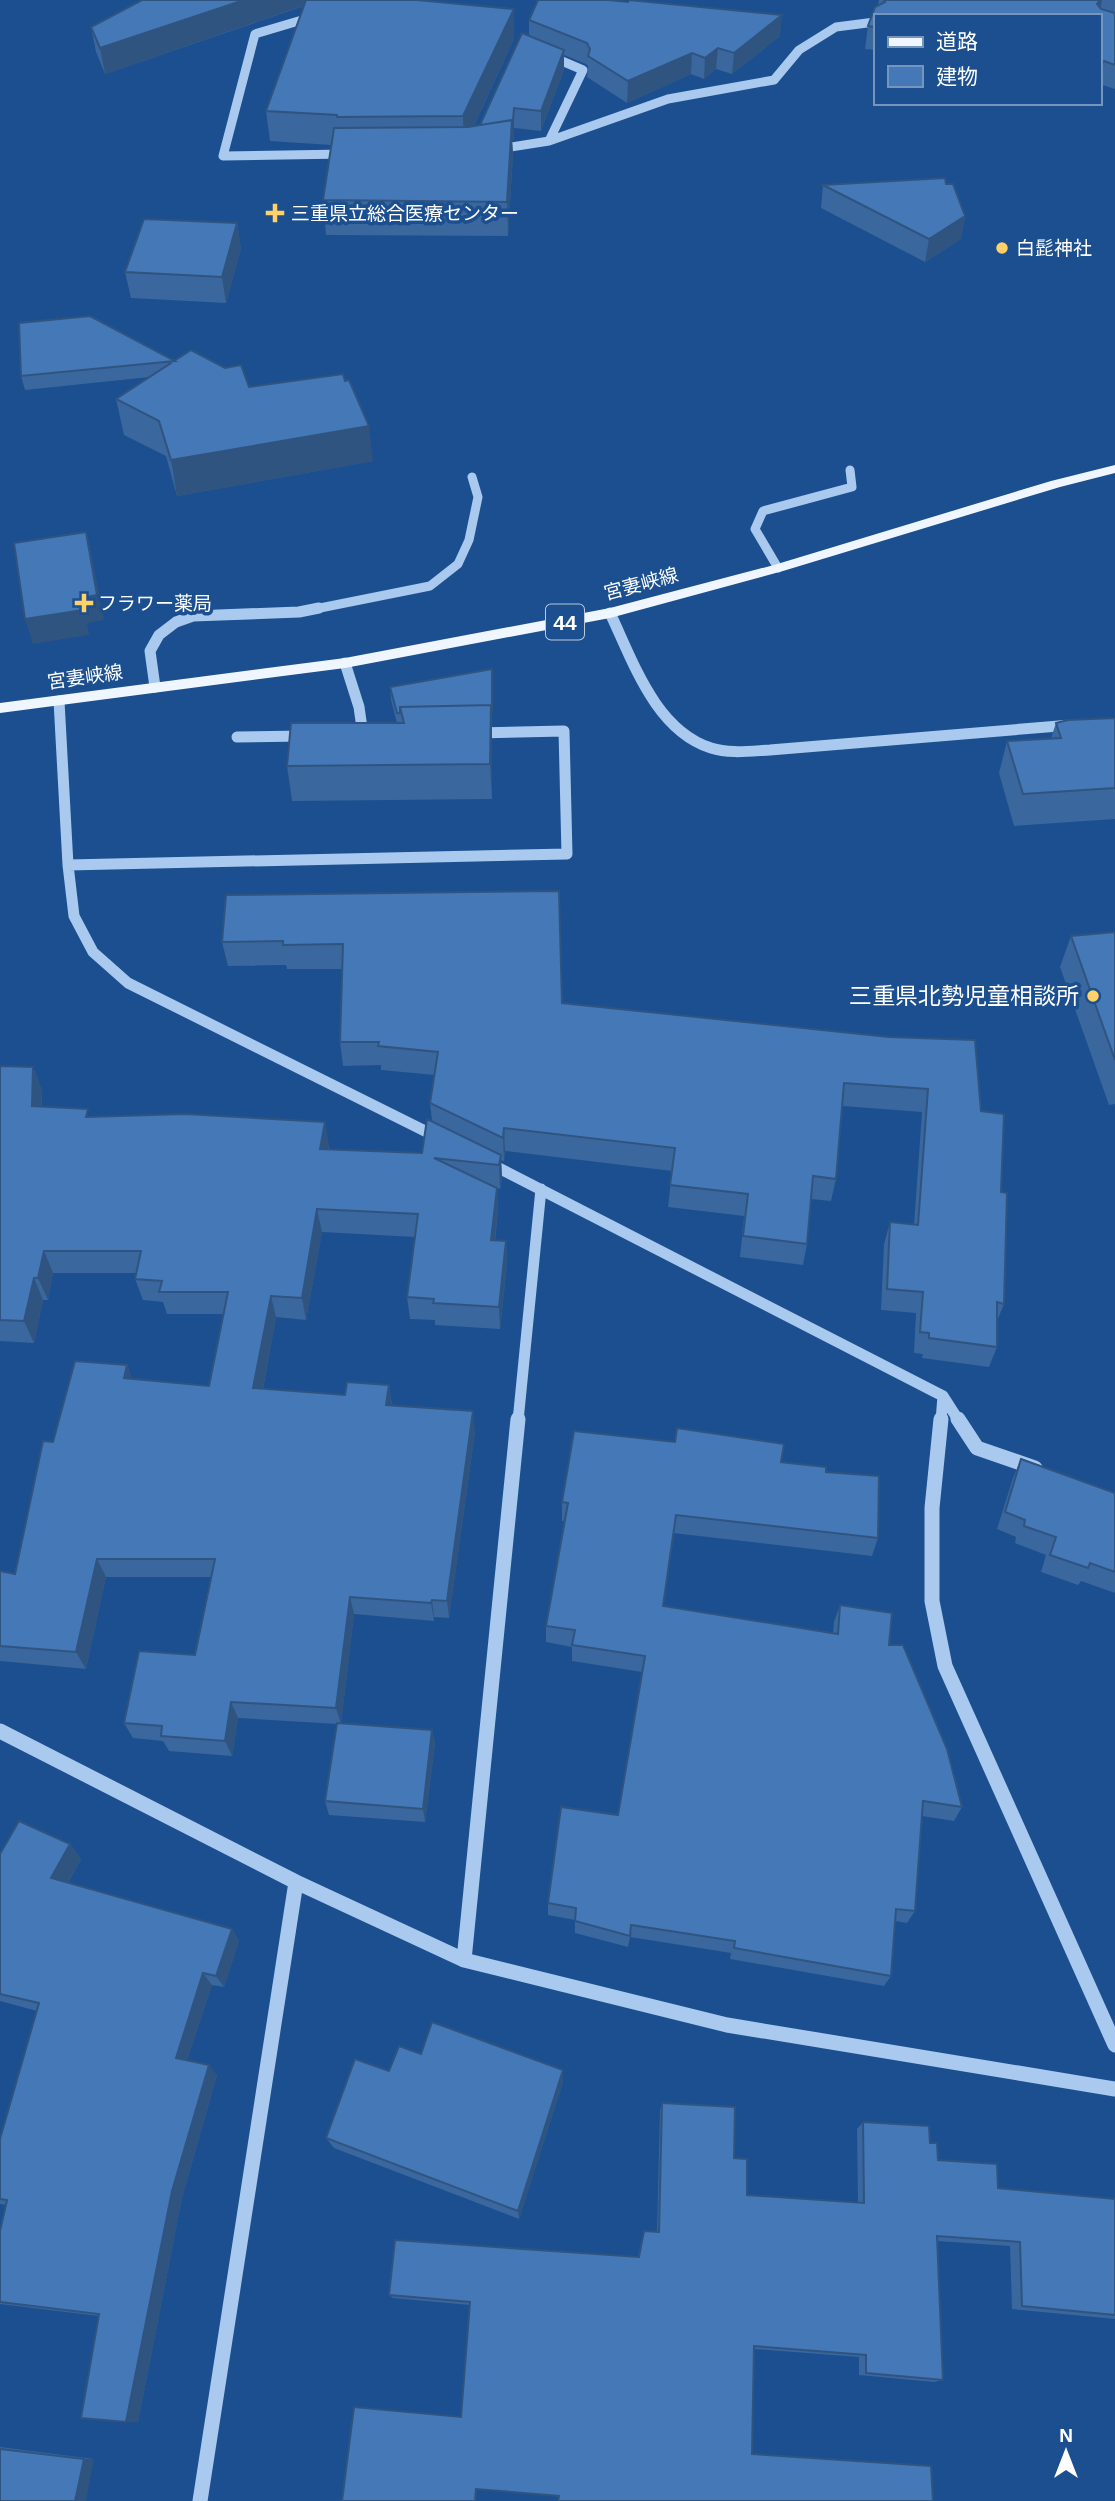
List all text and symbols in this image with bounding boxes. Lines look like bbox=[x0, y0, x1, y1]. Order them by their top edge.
legend bbox=[874, 14, 1101, 105]
text: 道路 bbox=[936, 30, 978, 53]
text: 建物 bbox=[936, 65, 978, 88]
marker: 三重県立総合医療センター bbox=[265, 203, 285, 223]
place label: 三重県立総合医療センター bbox=[291, 203, 519, 224]
place label: 白髭神社 bbox=[1016, 238, 1092, 259]
marker: 白髭神社 bbox=[994, 240, 1010, 256]
street label: 宮妻峡線 bbox=[602, 564, 680, 604]
place label: フラワー薬局 bbox=[98, 593, 212, 614]
marker: フラワー薬局 bbox=[76, 595, 92, 611]
road number: 44 bbox=[546, 604, 584, 640]
street label: 宮妻峡線 bbox=[46, 661, 124, 693]
place label: 三重県北勢児童相談所 bbox=[849, 983, 1079, 1009]
marker: 三重県北勢児童相談所 bbox=[1085, 988, 1101, 1004]
north arrow bbox=[1031, 2417, 1101, 2487]
text: N bbox=[1059, 2425, 1073, 2446]

